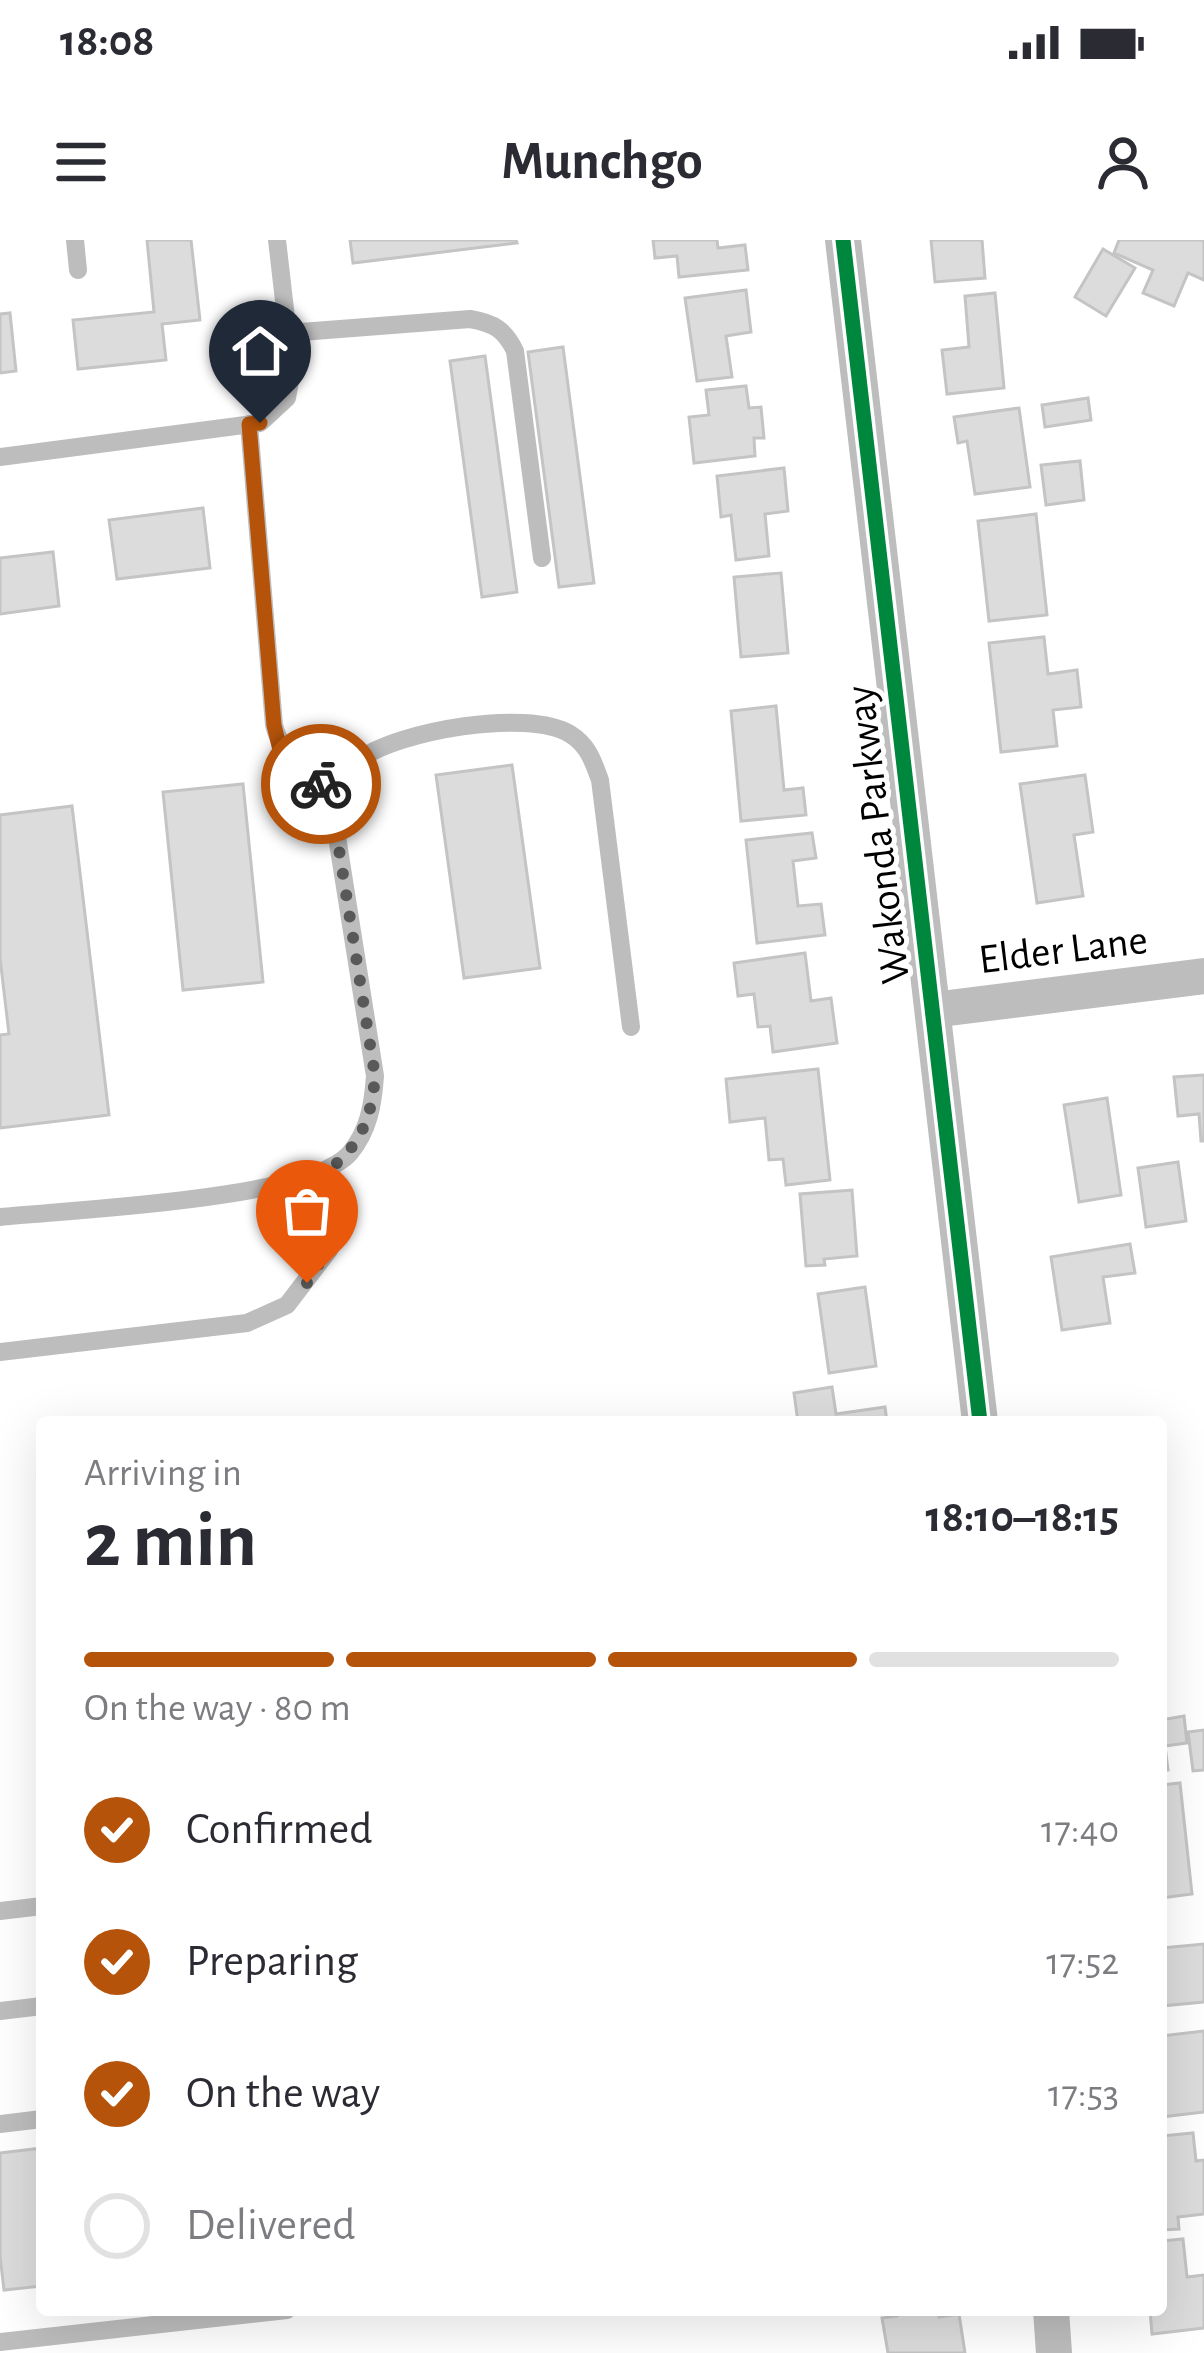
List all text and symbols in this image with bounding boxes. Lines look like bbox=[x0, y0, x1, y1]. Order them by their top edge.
text: 18:08 bbox=[60, 19, 154, 64]
icon: menu bbox=[48, 129, 114, 195]
icon: person bbox=[1090, 129, 1156, 195]
text: Munchgo bbox=[501, 135, 703, 189]
pin bbox=[209, 300, 311, 423]
icon: home bbox=[227, 318, 293, 384]
street label: Wakonda Parkway bbox=[839, 683, 917, 986]
courier bbox=[261, 724, 381, 844]
icon: bike bbox=[288, 751, 354, 817]
street label: Elder Lane bbox=[976, 919, 1150, 981]
pin bbox=[256, 1160, 358, 1283]
icon: bag bbox=[274, 1178, 340, 1244]
text: Arriving in bbox=[84, 1454, 242, 1493]
text: 18:10–18:15 bbox=[926, 1495, 1119, 1540]
text: 2 min bbox=[84, 1503, 257, 1581]
text: On the way · 80 m bbox=[84, 1689, 351, 1728]
icon: check bbox=[84, 1797, 150, 1863]
text: Confirmed bbox=[186, 1807, 372, 1852]
text: 17:40 bbox=[1041, 1811, 1119, 1850]
icon: check bbox=[84, 1929, 150, 1995]
text: Preparing bbox=[186, 1939, 358, 1984]
text: 17:52 bbox=[1046, 1943, 1119, 1982]
icon: check bbox=[84, 2061, 150, 2127]
text: On the way bbox=[186, 2071, 380, 2116]
text: 17:53 bbox=[1048, 2075, 1119, 2114]
text: Delivered bbox=[186, 2203, 355, 2248]

